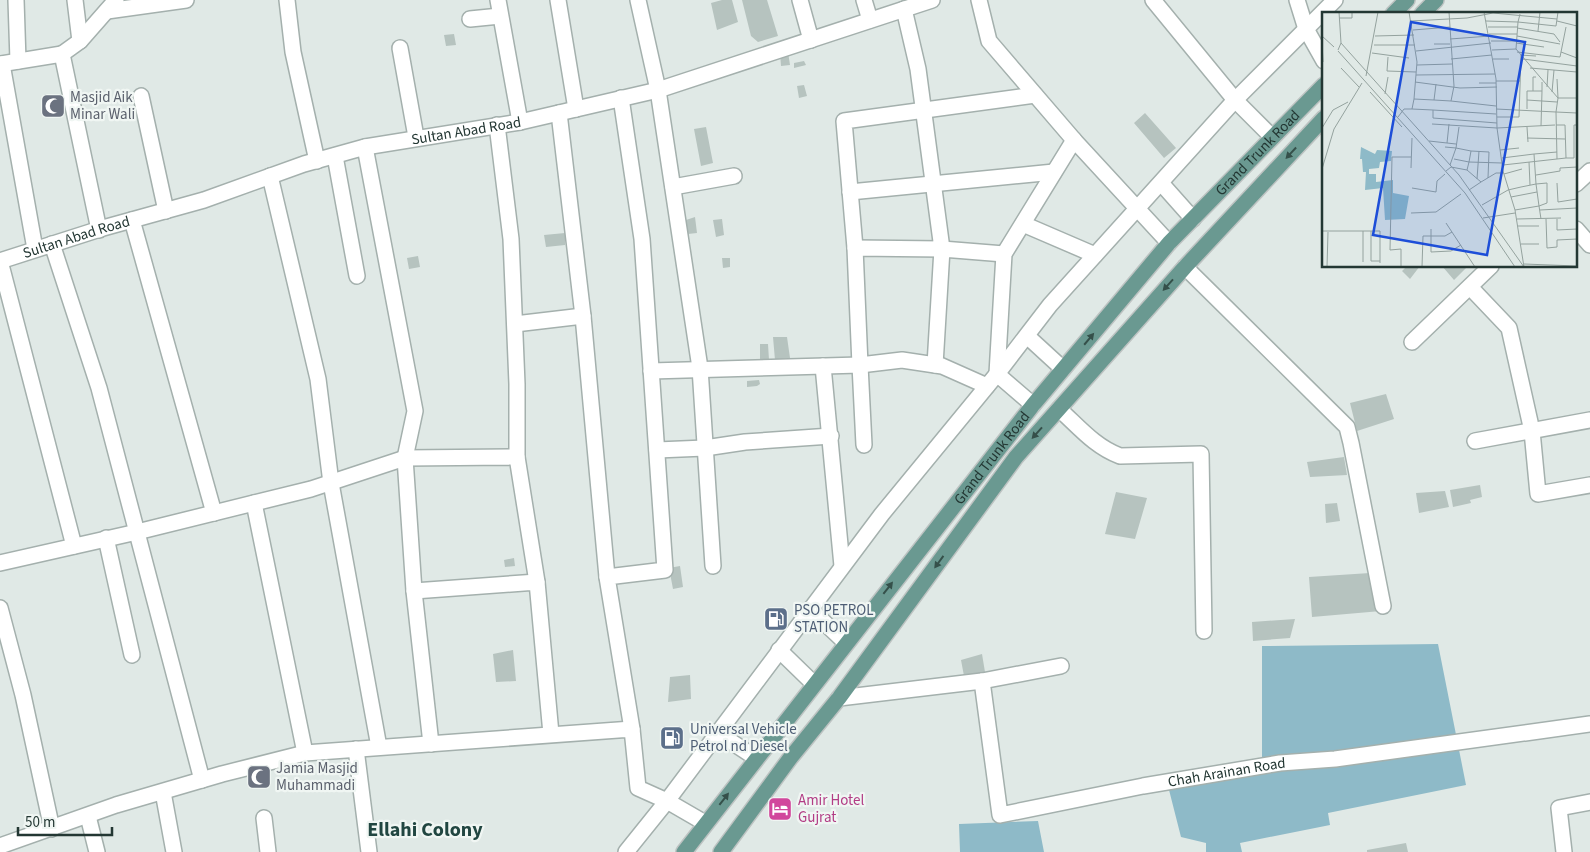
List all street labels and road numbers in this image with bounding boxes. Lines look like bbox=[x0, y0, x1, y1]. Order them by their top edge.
street label: Grand Trunk Road bbox=[1211, 105, 1305, 201]
street label: Sultan Abad Road bbox=[410, 112, 523, 150]
street label: Sultan Abad Road bbox=[20, 211, 132, 264]
street label: Grand Trunk Road bbox=[949, 407, 1035, 509]
street label: Chah Arainan Road bbox=[1166, 753, 1286, 793]

